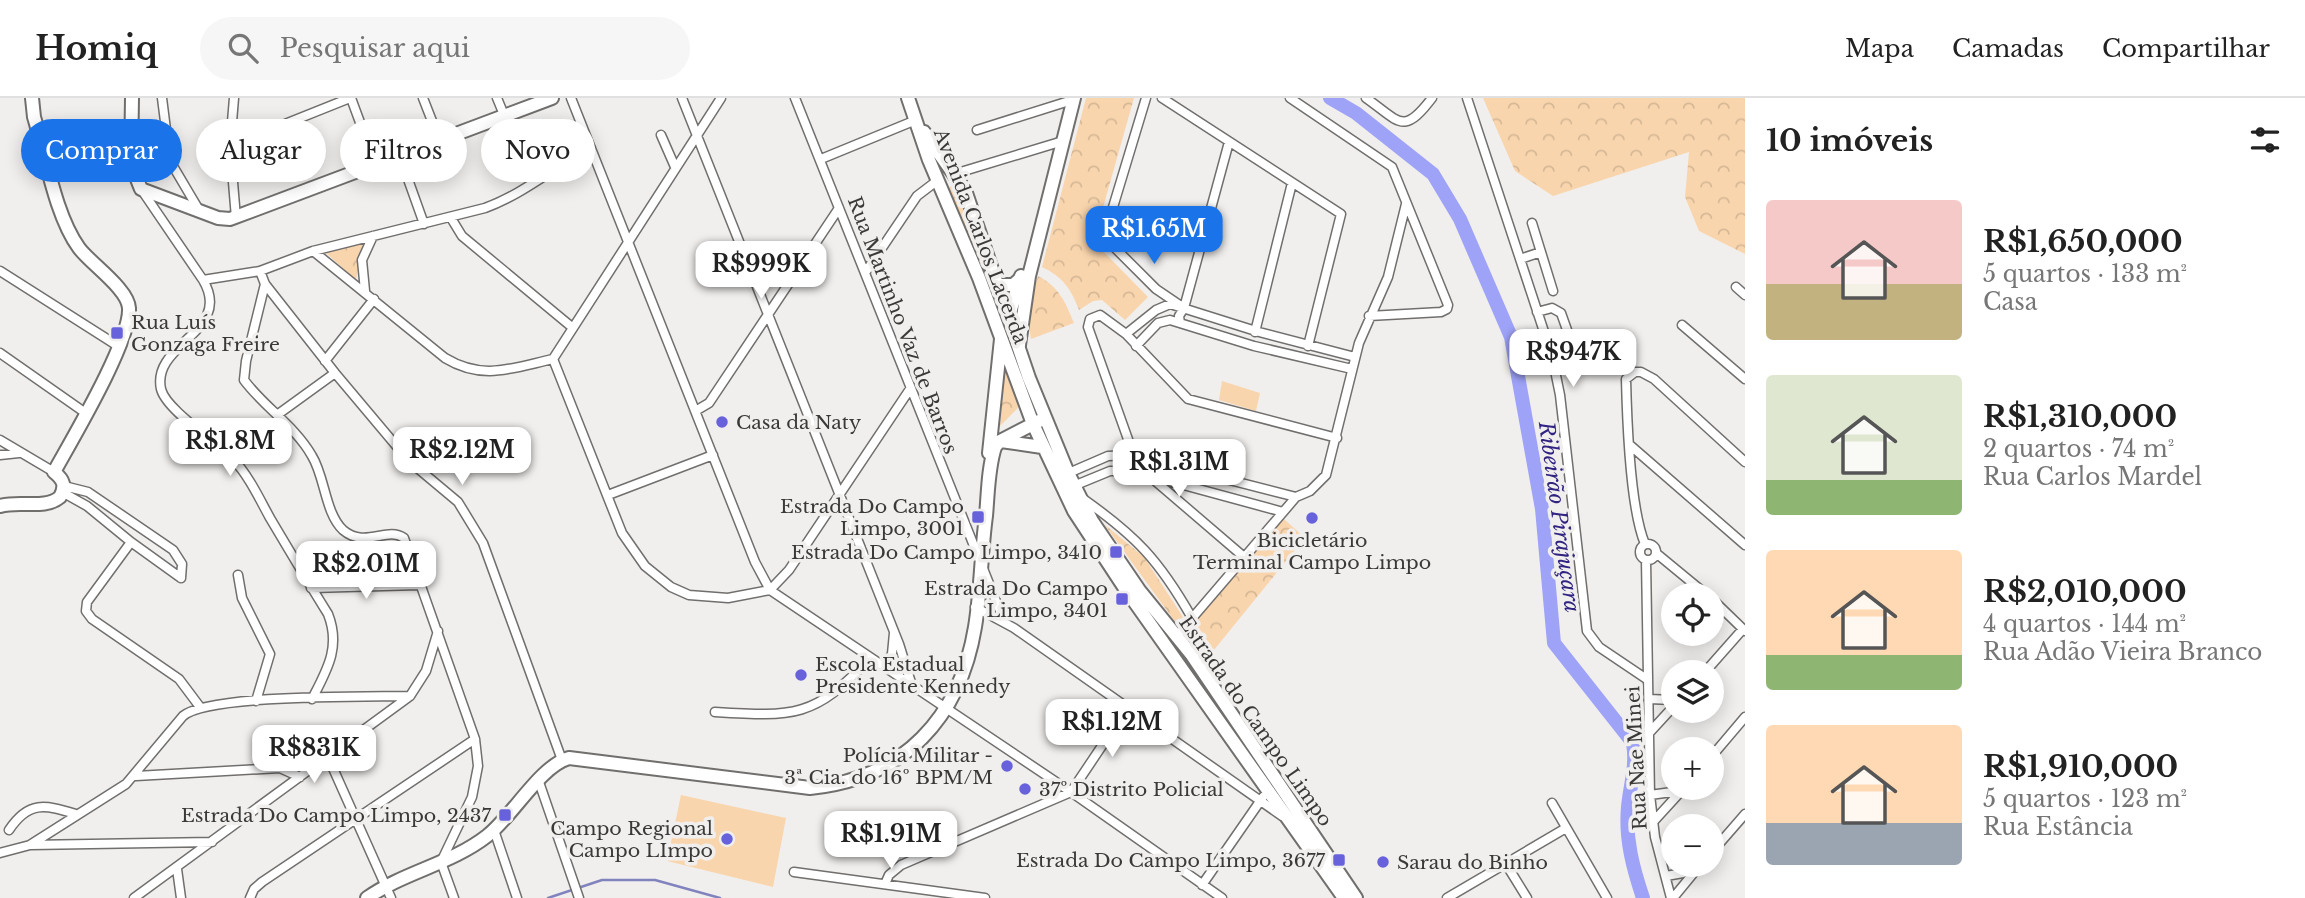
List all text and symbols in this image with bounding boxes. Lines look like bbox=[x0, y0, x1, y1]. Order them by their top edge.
search box bbox=[200, 17, 690, 80]
text: Homiq bbox=[35, 28, 158, 69]
icon: search bbox=[224, 29, 262, 67]
text: Pesquisar aqui bbox=[280, 32, 470, 64]
text: Mapa bbox=[1845, 34, 1914, 63]
text: Camadas bbox=[1952, 34, 2064, 63]
text: Compartilhar bbox=[2102, 34, 2270, 63]
chip: Comprar bbox=[21, 119, 182, 182]
chip: Alugar bbox=[196, 119, 326, 182]
chip: Filtros bbox=[340, 119, 467, 182]
chip: Novo bbox=[481, 119, 595, 182]
icon: filters bbox=[2246, 121, 2284, 159]
text: 10 imóveis bbox=[1766, 122, 1933, 159]
street label: Avenida Carlos Lacerda bbox=[928, 124, 1032, 348]
street label: Rua Martinho Vaz de Barros bbox=[843, 193, 962, 457]
pin: R$1.65M bbox=[1089, 206, 1219, 266]
text: R$1.65M bbox=[1102, 215, 1206, 243]
text: R$1,650,000 bbox=[1983, 223, 2183, 260]
icon: home bbox=[1822, 228, 1906, 312]
pin: R$999K bbox=[704, 242, 818, 301]
text: R$999K bbox=[712, 250, 810, 278]
text: 5 quartos · 133 m² bbox=[1983, 260, 2187, 288]
text: Casa bbox=[1983, 288, 2037, 316]
place label: Rua Luís Gonzaga Freire bbox=[131, 311, 280, 356]
marker: Rua Luís Gonzaga Freire bbox=[109, 325, 125, 341]
pin: R$947K bbox=[1516, 330, 1630, 389]
text: R$947K bbox=[1525, 338, 1621, 366]
text: R$1,310,000 bbox=[1983, 398, 2177, 435]
icon: home bbox=[1822, 403, 1906, 487]
place label: Casa da Naty bbox=[736, 411, 861, 434]
marker: Casa da Naty bbox=[714, 414, 730, 430]
pin: R$1.8M bbox=[173, 418, 287, 478]
water label: Ribeirão Pirajuçara bbox=[1533, 419, 1585, 614]
text: R$1.8M bbox=[185, 427, 275, 455]
pin: R$2.12M bbox=[397, 428, 527, 487]
text: 2 quartos · 74 m² bbox=[1983, 435, 2174, 463]
text: R$2.12M bbox=[409, 436, 515, 464]
pin: R$1.31M bbox=[1114, 440, 1244, 499]
text: R$1.31M bbox=[1129, 448, 1229, 476]
text: Rua Carlos Mardel bbox=[1983, 463, 2202, 491]
place label: Estrada Do Campo Limpo, 3001 bbox=[780, 495, 964, 540]
marker: Estrada Do Campo Limpo, 3001 bbox=[970, 509, 986, 525]
marker: Bicicletário Terminal Campo Limpo bbox=[1304, 510, 1320, 526]
place label: Bicicletário Terminal Campo Limpo bbox=[1193, 529, 1431, 574]
place label: Estrada Do Campo Limpo, 3410 bbox=[791, 541, 1102, 564]
pin: R$2.01M bbox=[301, 542, 431, 601]
marker: Estrada Do Campo Limpo, 3410 bbox=[1108, 544, 1124, 560]
text: R$2.01M bbox=[312, 550, 420, 578]
text: R$2,010,000 bbox=[1983, 573, 2187, 610]
place label: Estrada Do Campo Limpo, 3401 bbox=[924, 577, 1108, 622]
icon: home bbox=[1822, 578, 1906, 662]
map controls bbox=[1661, 583, 1724, 877]
button: locate bbox=[1661, 583, 1724, 646]
marker: Estrada Do Campo Limpo, 3401 bbox=[1114, 591, 1130, 607]
text: 4 quartos · 144 m² bbox=[1983, 610, 2186, 638]
street label: Estrada do Campo Limpo bbox=[1174, 612, 1337, 831]
text: Rua Adão Vieira Branco bbox=[1983, 638, 2262, 666]
place label: Escola Estadual Presidente Kennedy bbox=[815, 653, 1010, 698]
button: layers bbox=[1661, 660, 1724, 723]
marker: Escola Estadual Presidente Kennedy bbox=[793, 667, 809, 683]
street label: Rua Nae Minei bbox=[1621, 685, 1652, 831]
pin: R$1.12M bbox=[1047, 700, 1177, 759]
text: R$1.12M bbox=[1062, 708, 1162, 736]
pin: R$831K bbox=[257, 726, 371, 785]
text: R$831K bbox=[268, 734, 360, 762]
button: + bbox=[1661, 737, 1724, 800]
place label: Polícia Militar - 3ª Cia. do 16º BPM/M bbox=[784, 744, 993, 789]
text: R$1,910,000 bbox=[1983, 748, 2178, 785]
icon: home bbox=[1822, 753, 1906, 837]
marker: Polícia Militar - 3ª Cia. do 16º BPM/M bbox=[999, 758, 1015, 774]
place label: 37º Distrito Policial bbox=[1039, 778, 1224, 801]
marker: 37º Distrito Policial bbox=[1017, 781, 1033, 797]
text: 5 quartos · 123 m² bbox=[1983, 785, 2187, 813]
place label: Estrada Do Campo Limpo, 2437 bbox=[181, 804, 491, 827]
marker: Estrada Do Campo Limpo, 2437 bbox=[497, 807, 513, 823]
pin: R$1.91M bbox=[826, 812, 956, 871]
text: Rua Estância bbox=[1983, 813, 2133, 841]
button: − bbox=[1661, 814, 1724, 877]
place label: Campo Regional Campo LImpo bbox=[550, 817, 713, 862]
text: R$1.91M bbox=[840, 820, 942, 848]
marker: Campo Regional Campo LImpo bbox=[719, 831, 735, 847]
place label: Estrada Do Campo Limpo, 3677 bbox=[1016, 849, 1325, 872]
place label: Sarau do Binho bbox=[1397, 851, 1548, 874]
marker: Estrada Do Campo Limpo, 3677 bbox=[1331, 852, 1347, 868]
marker: Sarau do Binho bbox=[1375, 854, 1391, 870]

